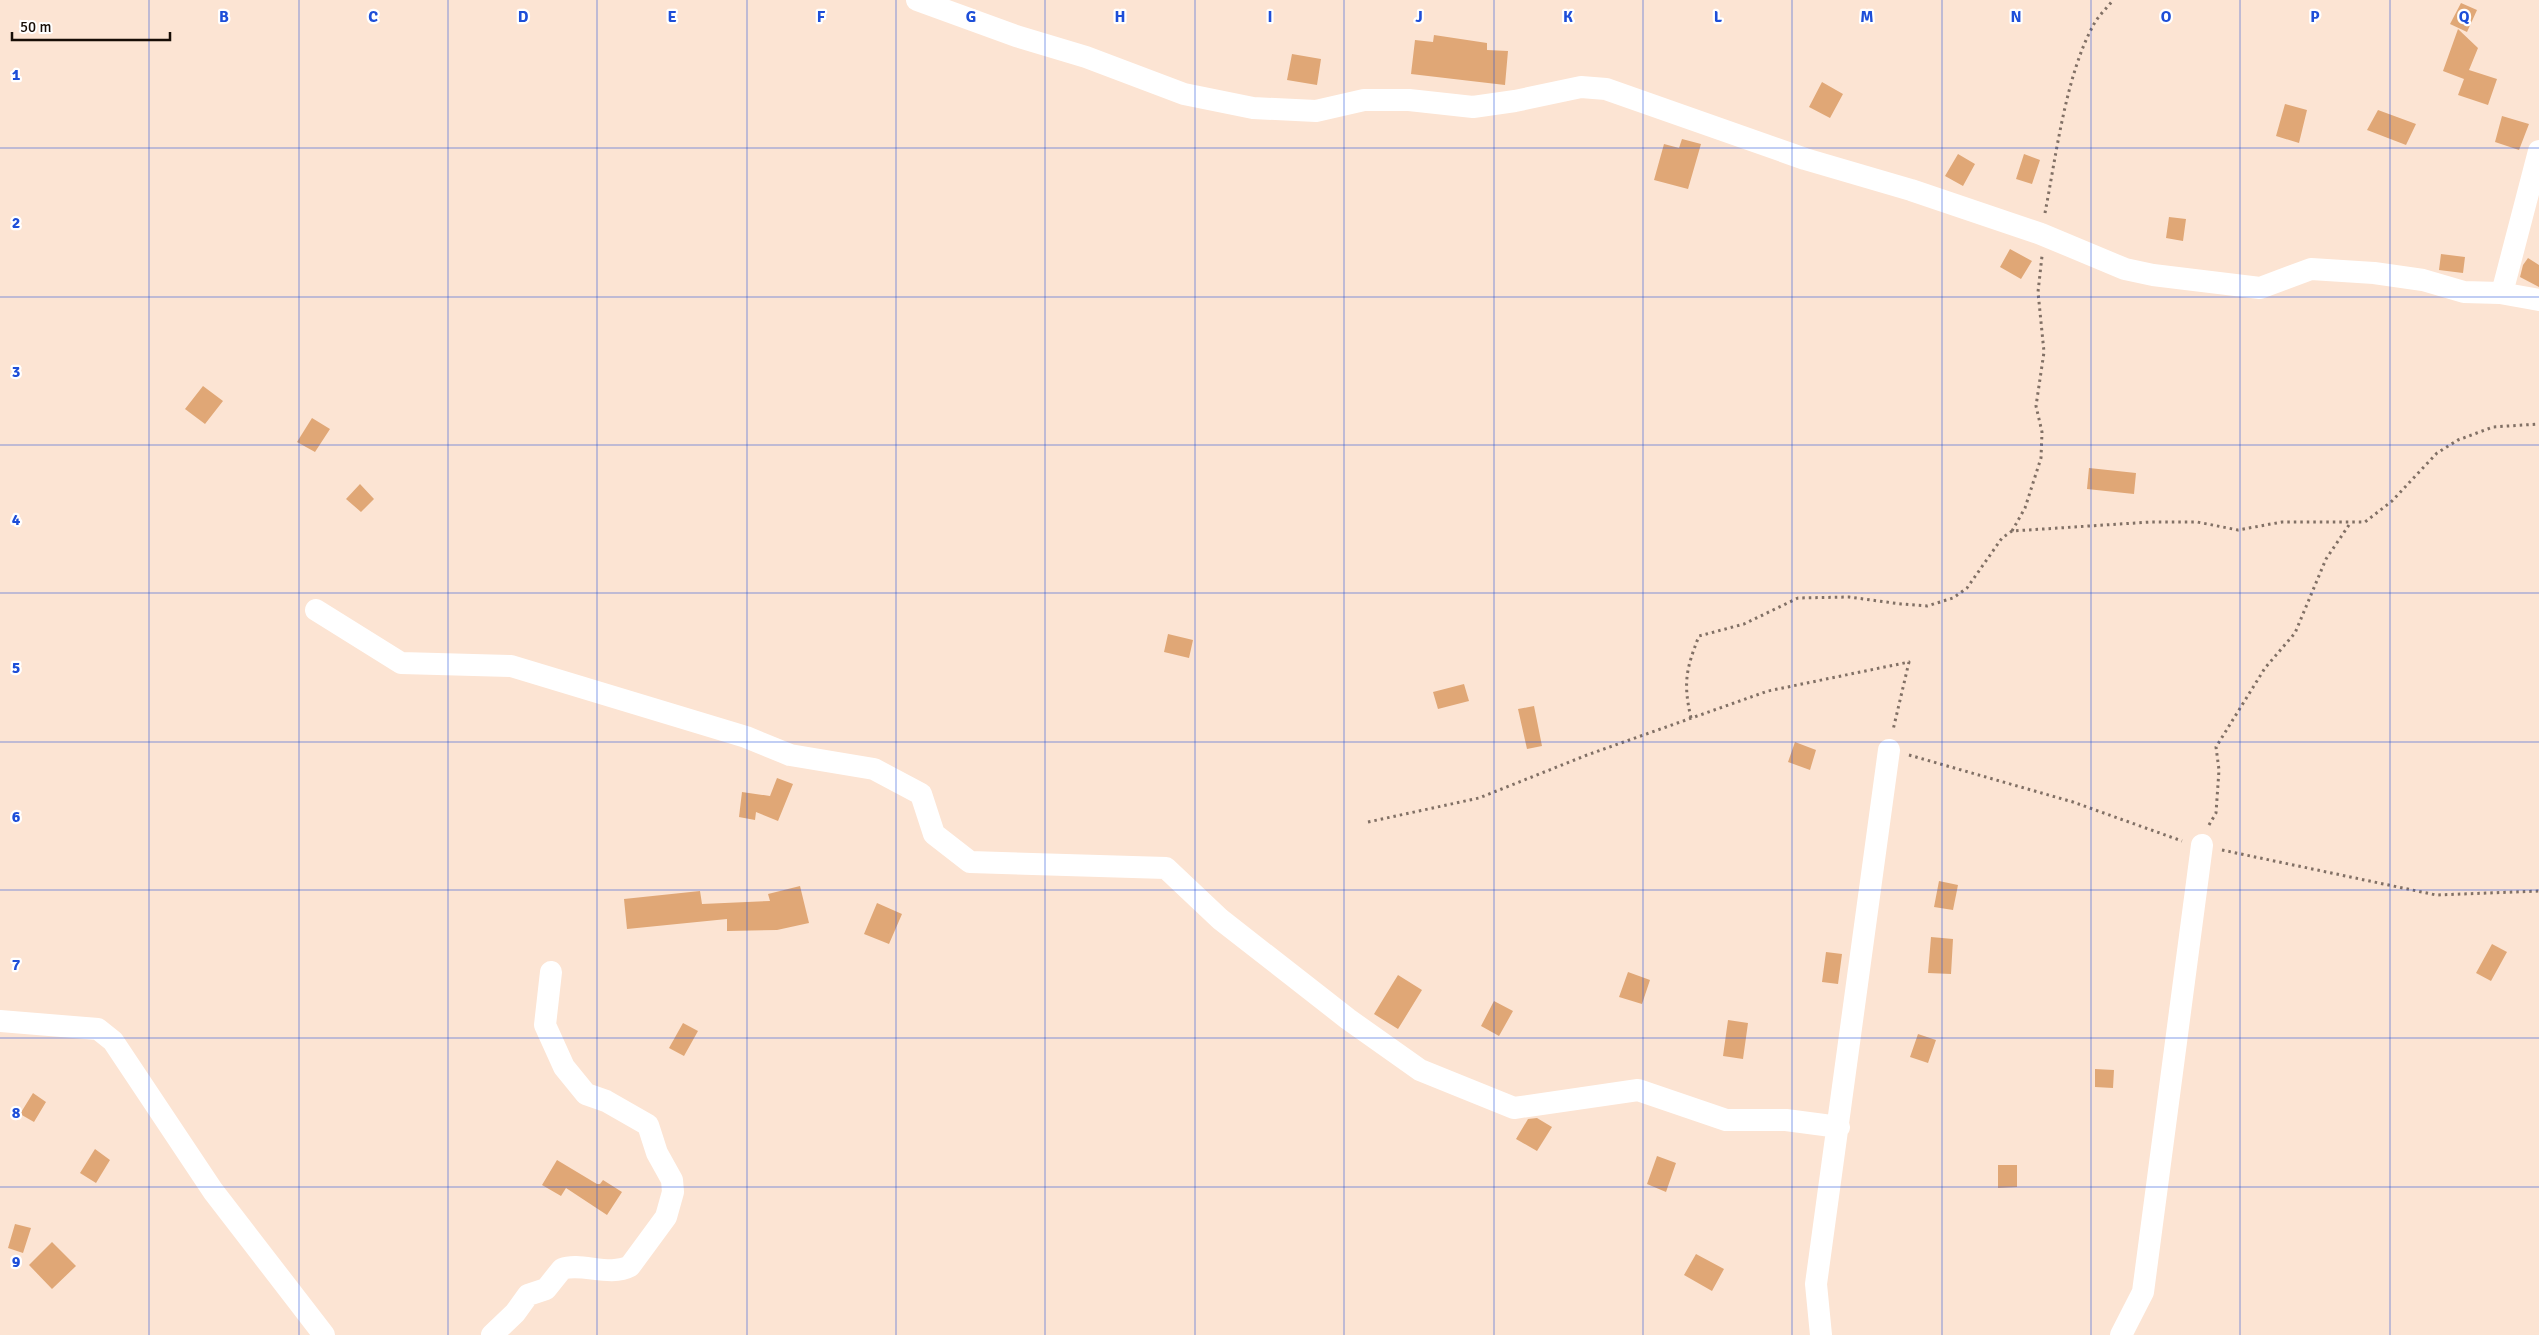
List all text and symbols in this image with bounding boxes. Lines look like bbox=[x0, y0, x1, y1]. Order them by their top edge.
text: B bbox=[219, 7, 229, 27]
text: C bbox=[368, 7, 378, 27]
text: D bbox=[518, 7, 529, 27]
text: E bbox=[667, 7, 677, 27]
text: F bbox=[817, 7, 826, 27]
text: G bbox=[966, 7, 976, 27]
text: H bbox=[1115, 7, 1125, 27]
text: I bbox=[1267, 7, 1273, 27]
text: J bbox=[1415, 7, 1423, 27]
text: K bbox=[1563, 7, 1573, 27]
text: L bbox=[1714, 7, 1723, 27]
text: M bbox=[1860, 7, 1874, 27]
text: N bbox=[2010, 7, 2022, 27]
text: O bbox=[2161, 7, 2172, 27]
text: P bbox=[2310, 7, 2320, 27]
text: Q bbox=[2459, 7, 2470, 27]
scale bar bbox=[12, 10, 170, 42]
text: 50 m bbox=[20, 18, 51, 36]
text: 1 bbox=[12, 65, 21, 85]
text: 2 bbox=[12, 213, 20, 233]
text: 3 bbox=[12, 362, 20, 382]
text: 4 bbox=[12, 510, 21, 530]
text: 5 bbox=[12, 658, 20, 678]
text: 6 bbox=[12, 807, 21, 827]
text: 7 bbox=[12, 955, 21, 975]
text: 8 bbox=[12, 1103, 21, 1123]
text: 9 bbox=[12, 1252, 21, 1272]

